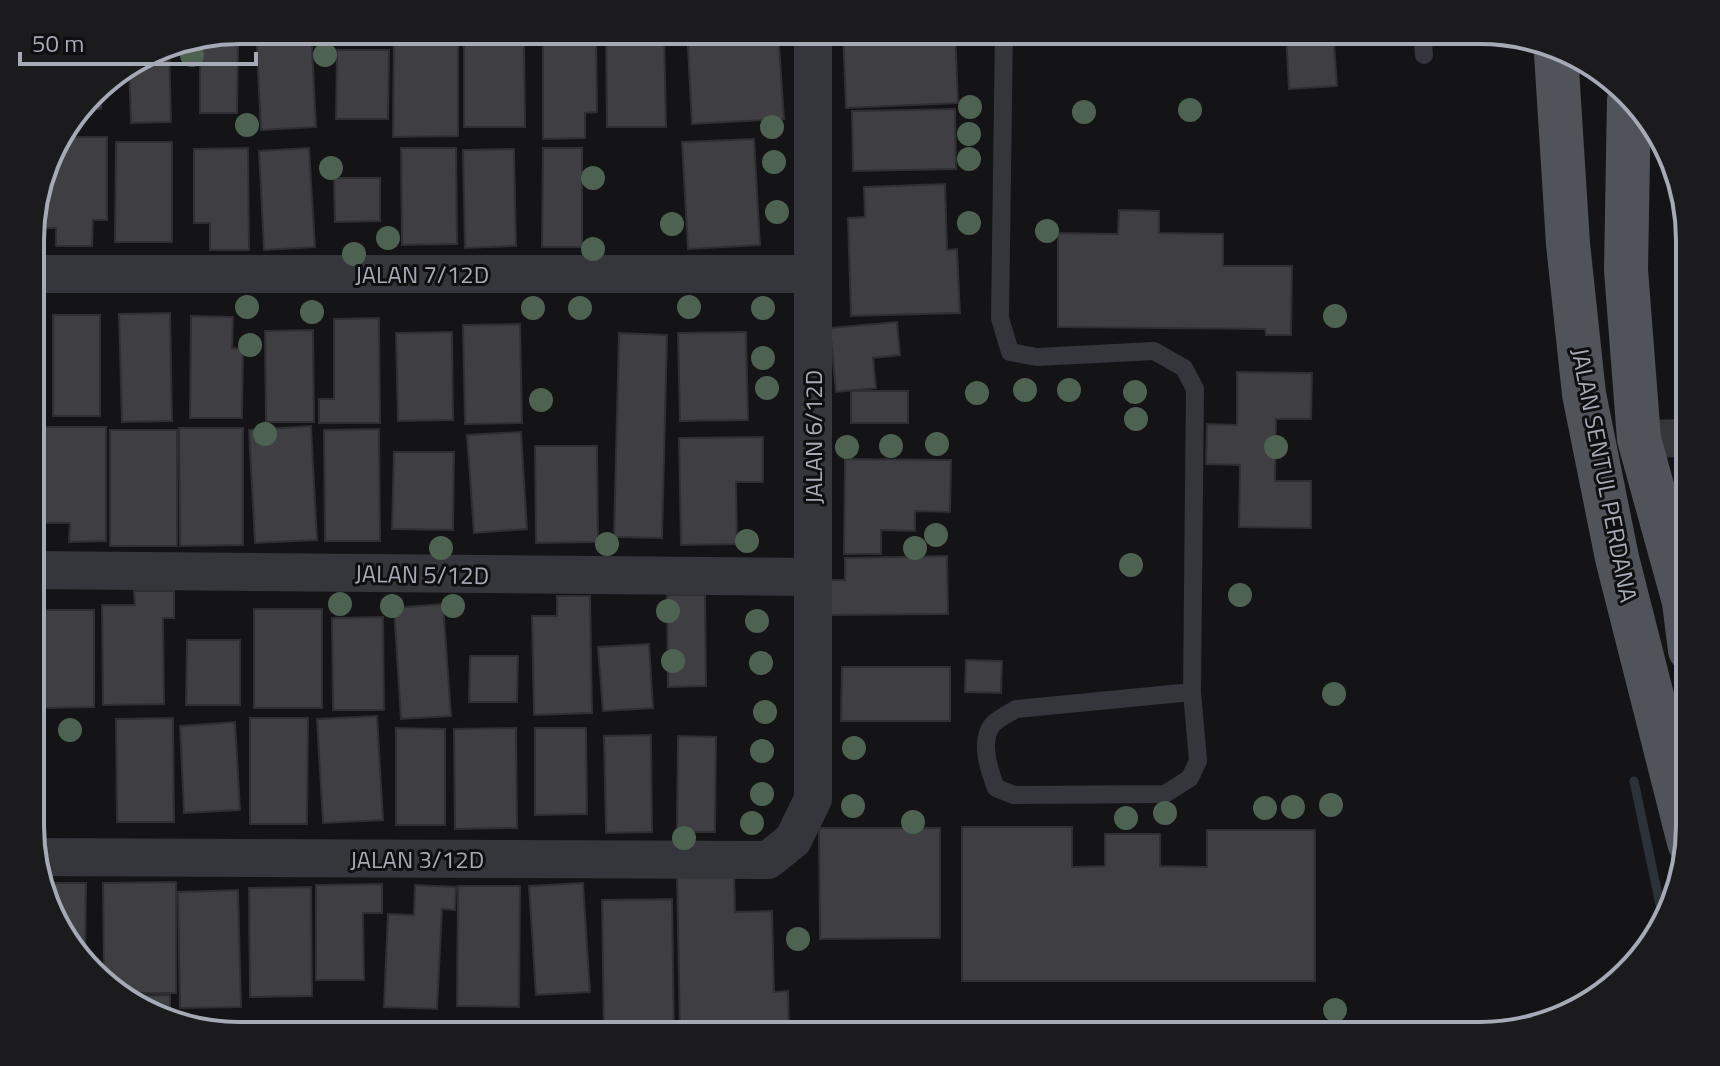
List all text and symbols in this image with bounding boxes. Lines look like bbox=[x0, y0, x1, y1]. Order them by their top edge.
scale bar bbox=[20, 16, 256, 66]
text: 50 m bbox=[32, 25, 84, 61]
street label: JALAN 7/12D bbox=[355, 256, 489, 292]
street label: JALAN SENTUL PERDANA bbox=[1563, 345, 1647, 605]
street label: JALAN 6/12D bbox=[795, 370, 831, 504]
street label: JALAN 5/12D bbox=[355, 555, 489, 593]
street label: JALAN 3/12D bbox=[350, 841, 484, 877]

